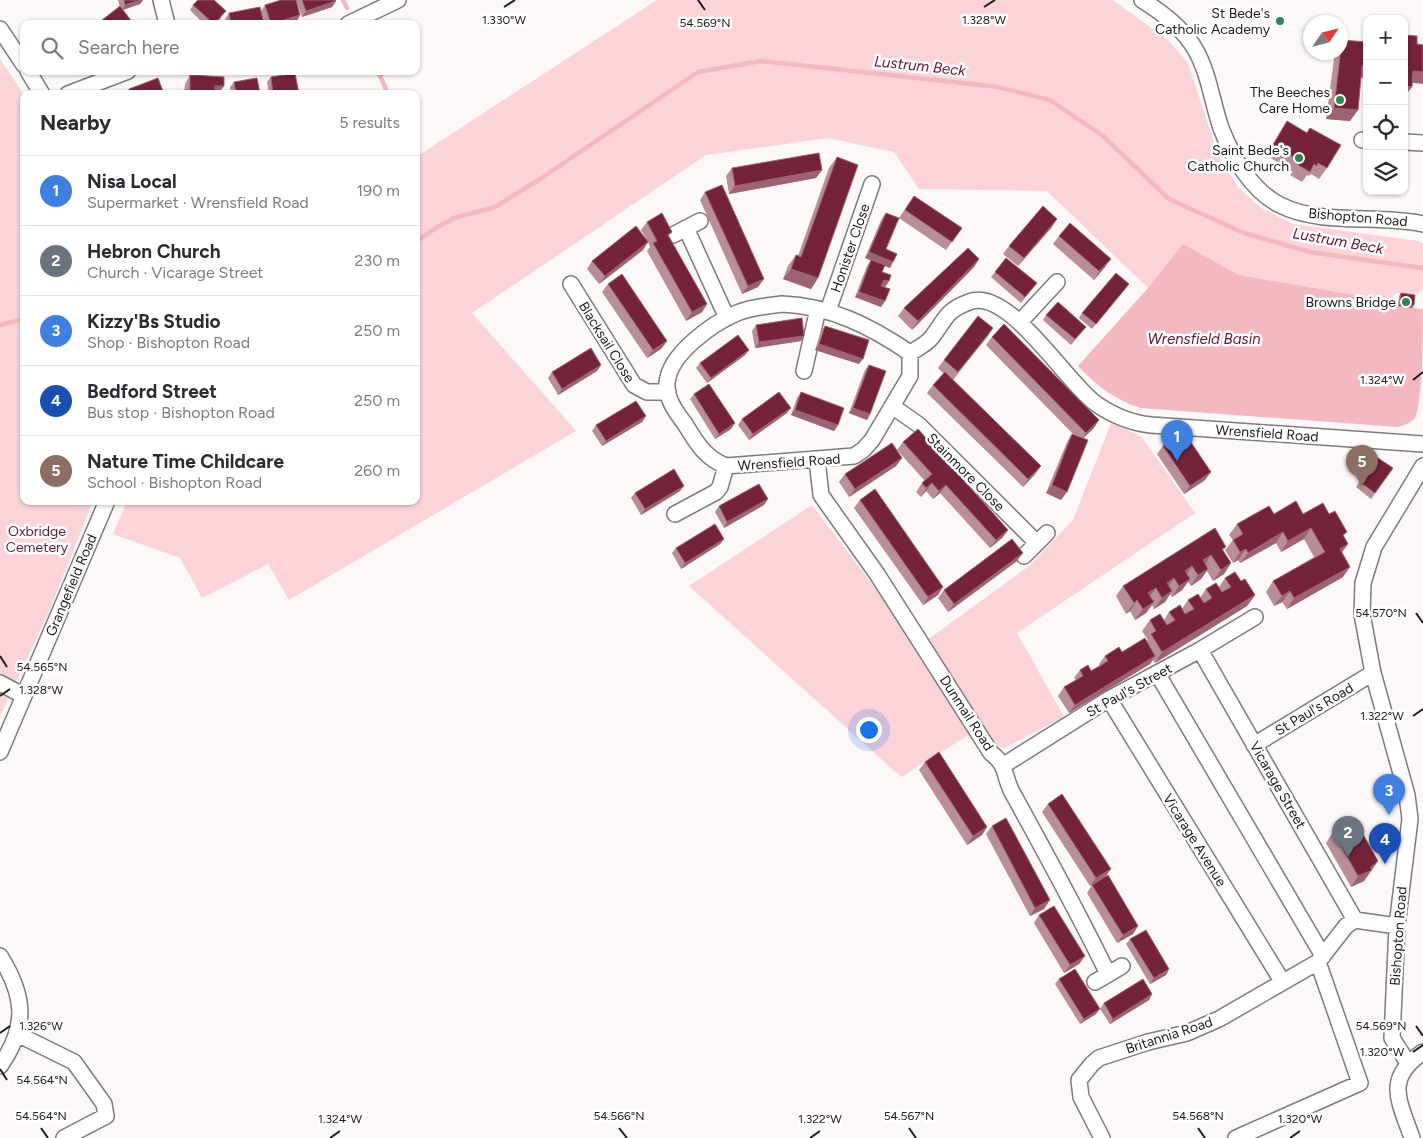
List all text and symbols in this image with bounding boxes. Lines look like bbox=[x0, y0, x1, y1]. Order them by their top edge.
place label: St Bede's Catholic Academy bbox=[1155, 5, 1271, 38]
text: 1.330°W bbox=[482, 13, 527, 27]
text: 1.328°W bbox=[962, 13, 1006, 27]
marker: St Bede's Catholic Academy bbox=[1274, 15, 1286, 27]
north arrow bbox=[1303, 15, 1348, 60]
map controls bbox=[1363, 15, 1408, 195]
button: + bbox=[1363, 15, 1408, 60]
text: 54.569°N bbox=[679, 16, 731, 30]
search box bbox=[20, 20, 420, 75]
icon: search bbox=[38, 34, 66, 62]
text: Search here bbox=[78, 36, 180, 59]
water label: Lustrum Beck bbox=[873, 52, 967, 80]
button: − bbox=[1363, 60, 1408, 105]
place label: The Beeches Care Home bbox=[1250, 84, 1330, 117]
marker: The Beeches Care Home bbox=[1334, 94, 1346, 106]
button: locate bbox=[1363, 105, 1408, 150]
text: Nearby bbox=[40, 110, 111, 135]
text: 5 results bbox=[339, 113, 400, 132]
place label: Saint Bede's Catholic Church bbox=[1187, 142, 1289, 175]
button: layers bbox=[1363, 150, 1408, 195]
marker: Saint Bede's Catholic Church bbox=[1293, 152, 1305, 164]
text: Nisa Local bbox=[87, 170, 177, 193]
text: 1 bbox=[53, 181, 59, 200]
text: 190 m bbox=[357, 181, 400, 200]
text: Supermarket · Wrensfield Road bbox=[87, 193, 309, 212]
street label: Honister Close bbox=[827, 201, 874, 295]
street label: Bishopton Road bbox=[1308, 205, 1408, 230]
water label: Lustrum Beck bbox=[1291, 224, 1385, 258]
text: Hebron Church bbox=[87, 240, 220, 263]
text: 2 bbox=[51, 251, 61, 270]
text: 230 m bbox=[355, 251, 400, 270]
text: Church · Vicarage Street bbox=[87, 263, 263, 282]
place label: Browns Bridge bbox=[1305, 294, 1396, 311]
marker: Browns Bridge bbox=[1400, 296, 1412, 308]
street label: Blacksail Close bbox=[575, 299, 638, 386]
text: Kizzy'Bs Studio bbox=[87, 310, 221, 333]
text: 3 bbox=[52, 321, 60, 340]
text: 250 m bbox=[354, 321, 400, 340]
water label: Wrensfield Basin bbox=[1147, 330, 1261, 348]
text: Shop · Bishopton Road bbox=[87, 333, 250, 352]
text: 1.324°W bbox=[1360, 373, 1405, 387]
text: Bedford Street bbox=[87, 380, 217, 403]
text: 4 bbox=[51, 391, 61, 410]
text: 250 m bbox=[354, 391, 400, 410]
text: Bus stop · Bishopton Road bbox=[87, 403, 275, 422]
pin: 1 bbox=[1161, 420, 1193, 461]
street label: Wrensfield Road bbox=[1215, 421, 1319, 446]
street label: Stainmore Close bbox=[923, 430, 1008, 515]
pin: 5 bbox=[1346, 445, 1378, 486]
text: Nature Time Childcare bbox=[87, 450, 284, 473]
street label: Wrensfield Road bbox=[737, 450, 841, 475]
text: 5 bbox=[51, 461, 61, 480]
text: 260 m bbox=[354, 461, 400, 480]
text: School · Bishopton Road bbox=[87, 473, 262, 492]
park label: Oxbridge Cemetery bbox=[6, 523, 69, 556]
street label: Grangefield Road bbox=[42, 532, 101, 639]
text: 54.570°N bbox=[1355, 606, 1407, 620]
text: 54.565°N bbox=[16, 660, 68, 674]
street label: St Paul's Street bbox=[1083, 660, 1175, 721]
street label: Dunmail Road bbox=[936, 672, 997, 754]
street label: St Paul's Road bbox=[1272, 679, 1357, 739]
text: 1.328°W bbox=[19, 683, 63, 697]
text: 1.322°W bbox=[1360, 709, 1404, 723]
your location bbox=[856, 717, 882, 743]
street label: Vicarage Street bbox=[1246, 739, 1309, 832]
pin: 3 bbox=[1373, 774, 1405, 815]
street label: Vicarage Avenue bbox=[1159, 791, 1230, 890]
pin: 2 bbox=[1332, 816, 1364, 857]
pin: 4 bbox=[1369, 823, 1401, 864]
street label: Bishopton Road bbox=[1387, 886, 1410, 986]
street label: Britannia Road bbox=[1123, 1013, 1215, 1058]
text: 1.326°W bbox=[19, 1019, 63, 1033]
text: 54.569°N bbox=[1355, 1019, 1407, 1033]
text: 1.320°W bbox=[1360, 1045, 1405, 1059]
text: 54.564°N bbox=[16, 1073, 68, 1087]
text: 54.564°N bbox=[15, 1109, 67, 1123]
text: 54.566°N bbox=[593, 1109, 645, 1123]
text: 54.567°N bbox=[884, 1109, 934, 1123]
text: 54.568°N bbox=[1172, 1109, 1224, 1123]
text: 1.324°W bbox=[318, 1112, 363, 1126]
text: 1.322°W bbox=[798, 1112, 842, 1126]
text: 1.320°W bbox=[1278, 1112, 1323, 1126]

